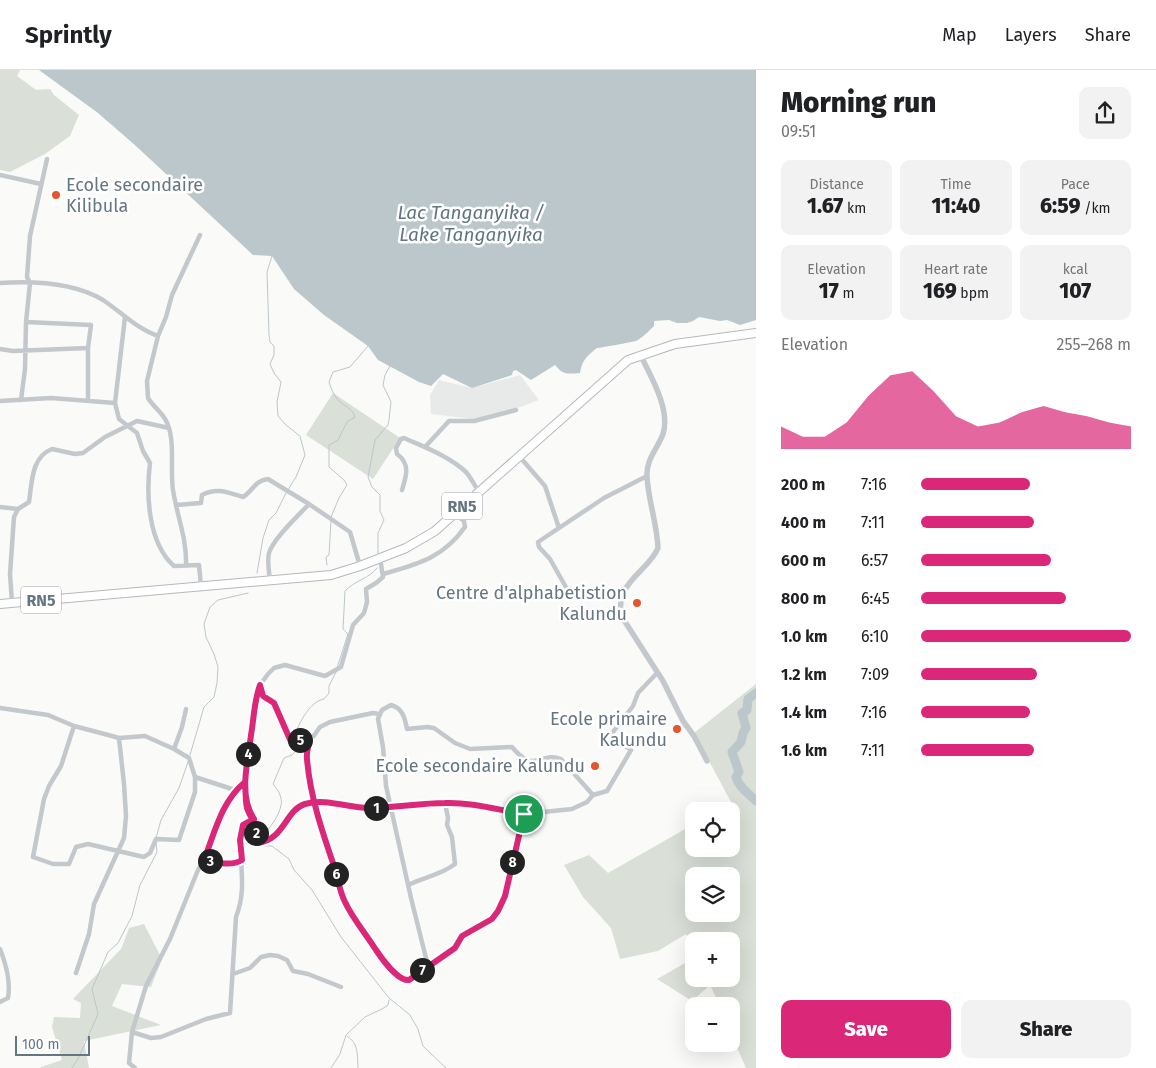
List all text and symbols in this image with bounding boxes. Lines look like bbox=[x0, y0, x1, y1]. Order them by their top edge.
text: Sprintly bbox=[25, 21, 112, 49]
text: Map bbox=[942, 24, 977, 46]
text: Layers bbox=[1005, 24, 1057, 46]
text: Share bbox=[1085, 24, 1131, 46]
text: Morning run bbox=[781, 86, 936, 119]
button: share bbox=[1079, 87, 1131, 139]
text: 09:51 bbox=[781, 122, 816, 141]
place label: Ecole secondaire Kilibula bbox=[66, 174, 203, 217]
text: Distance bbox=[810, 176, 864, 193]
text: Time bbox=[941, 176, 971, 193]
text: Pace bbox=[1061, 176, 1090, 193]
marker: Ecole secondaire Kilibula bbox=[50, 189, 62, 201]
text: 1.67 bbox=[807, 193, 843, 219]
text: 11:40 bbox=[932, 193, 980, 219]
text: 6:59 bbox=[1040, 193, 1080, 219]
text: km bbox=[843, 200, 866, 217]
text: /km bbox=[1080, 200, 1111, 217]
water label: Lac Tanganyika / Lake Tanganyika bbox=[397, 201, 545, 246]
text: Elevation bbox=[807, 261, 866, 278]
text: Heart rate bbox=[924, 261, 988, 278]
text: kcal bbox=[1063, 261, 1088, 278]
text: 17 bbox=[819, 278, 839, 304]
text: 169 bbox=[923, 278, 957, 304]
text: 107 bbox=[1059, 278, 1091, 304]
text: m bbox=[839, 285, 854, 302]
text: bpm bbox=[957, 285, 989, 302]
text: Elevation bbox=[781, 335, 848, 354]
text: 255–268 m bbox=[1057, 335, 1131, 354]
text: 200 m bbox=[781, 475, 825, 494]
text: 7:16 bbox=[861, 475, 887, 494]
road number: RN5 bbox=[442, 492, 482, 520]
text: 400 m bbox=[781, 513, 826, 532]
text: 7:11 bbox=[861, 513, 885, 532]
text: 600 m bbox=[781, 551, 826, 570]
text: 6:57 bbox=[861, 551, 888, 570]
place label: Centre d'alphabetistion Kalundu bbox=[436, 582, 627, 625]
road number: RN5 bbox=[21, 586, 61, 614]
text: 800 m bbox=[781, 589, 826, 608]
text: 6:45 bbox=[861, 589, 890, 608]
marker: Centre d'alphabetistion Kalundu bbox=[631, 597, 643, 609]
text: 1.0 km bbox=[781, 627, 828, 646]
text: 6:10 bbox=[861, 627, 889, 646]
text: 1.2 km bbox=[781, 665, 827, 684]
text: 7:09 bbox=[861, 665, 889, 684]
text: 1.4 km bbox=[781, 703, 827, 722]
text: 7:16 bbox=[861, 703, 887, 722]
place label: Ecole primaire Kalundu bbox=[550, 708, 667, 751]
marker: Ecole primaire Kalundu bbox=[671, 723, 683, 735]
pin: 5 bbox=[288, 728, 312, 752]
text: 5 bbox=[297, 732, 304, 749]
text: 1.6 km bbox=[781, 741, 827, 760]
text: 7:11 bbox=[861, 741, 885, 760]
pin: 4 bbox=[236, 742, 260, 766]
text: 4 bbox=[245, 746, 252, 763]
place label: Ecole secondaire Kalundu bbox=[375, 755, 585, 777]
marker: Ecole secondaire Kalundu bbox=[589, 760, 601, 772]
pin bbox=[503, 793, 545, 835]
pin: 1 bbox=[364, 796, 388, 820]
text: 1 bbox=[373, 800, 380, 817]
icon: arrive bbox=[510, 800, 538, 828]
map controls bbox=[685, 802, 740, 1052]
button: locate bbox=[685, 802, 740, 857]
pin: 2 bbox=[244, 820, 268, 846]
text: 2 bbox=[253, 825, 260, 842]
pin: 3 bbox=[198, 848, 222, 874]
pin: 8 bbox=[500, 850, 524, 874]
text: 3 bbox=[207, 853, 214, 870]
text: 8 bbox=[508, 854, 517, 871]
pin: 6 bbox=[324, 862, 348, 886]
text: 6 bbox=[333, 866, 340, 883]
button: layers bbox=[685, 867, 740, 922]
button: + bbox=[685, 932, 740, 987]
pin: 7 bbox=[410, 958, 434, 982]
text: 7 bbox=[419, 962, 426, 979]
button: − bbox=[685, 997, 740, 1052]
button: Save bbox=[781, 1000, 951, 1058]
button: Share bbox=[961, 1000, 1131, 1058]
scale bar bbox=[15, 1033, 90, 1056]
text: 100 m bbox=[22, 1036, 59, 1053]

